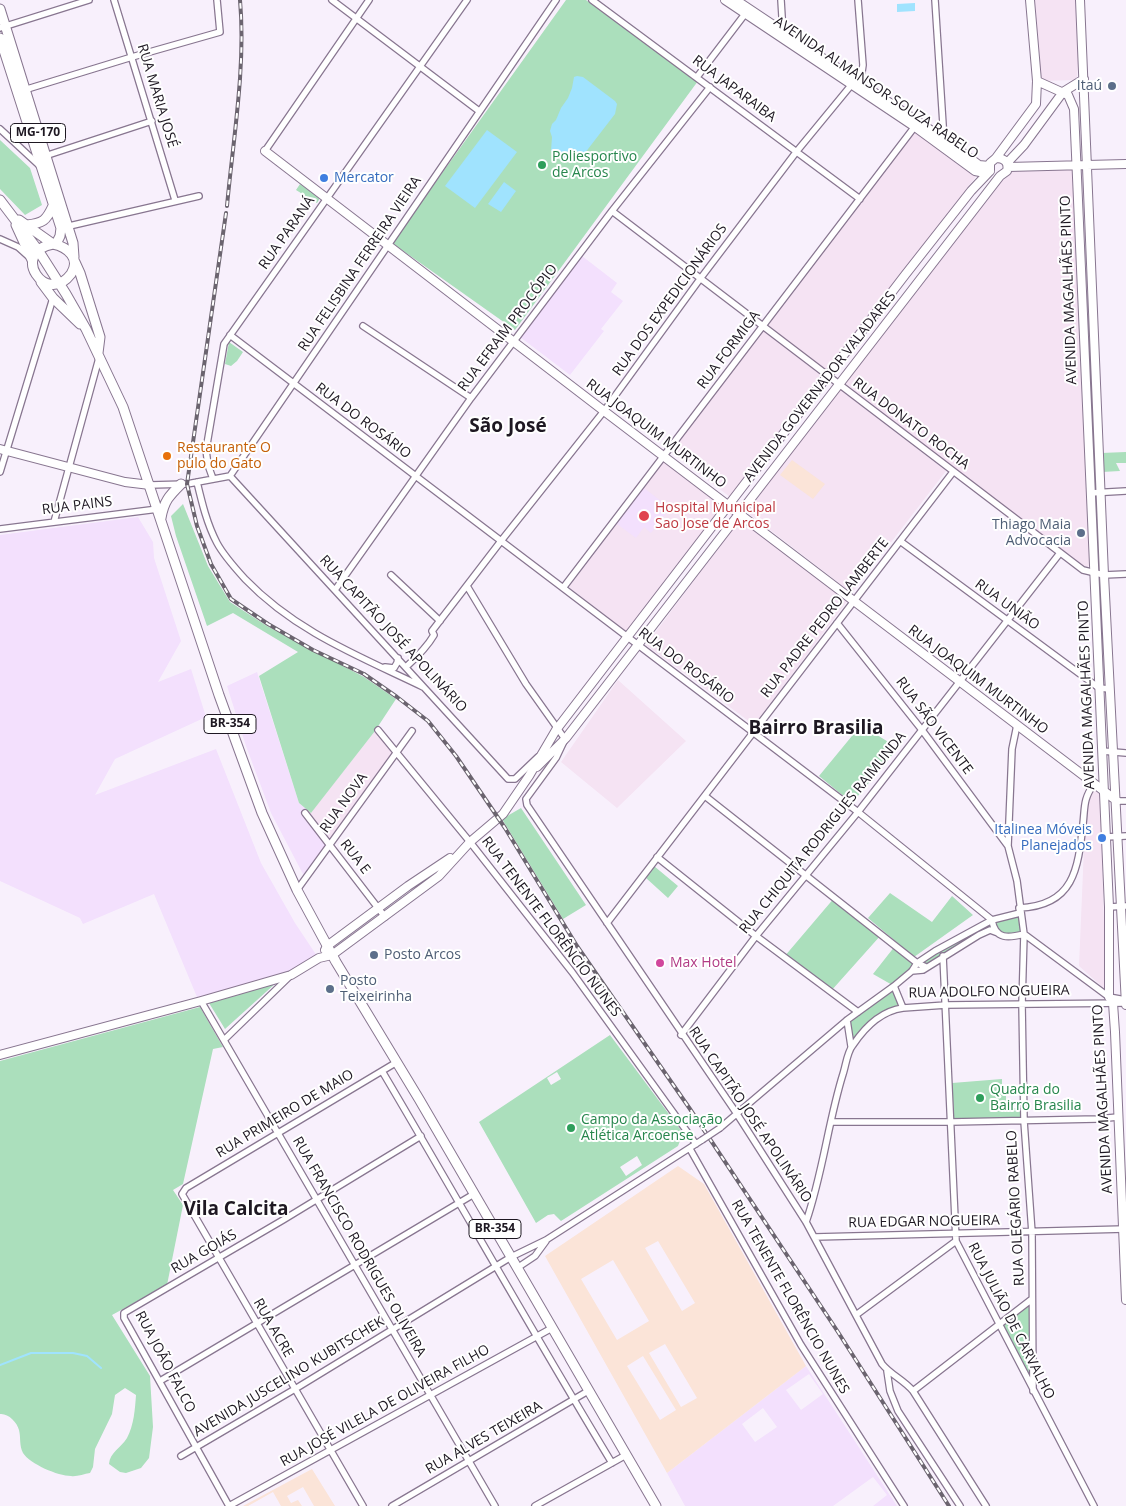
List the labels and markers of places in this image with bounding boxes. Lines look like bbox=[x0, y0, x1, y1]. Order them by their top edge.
place label: Itaú bbox=[1077, 78, 1102, 94]
marker: Itaú bbox=[1106, 80, 1118, 92]
place label: Poliesportivo de Arcos bbox=[552, 149, 637, 182]
marker: Poliesportivo de Arcos bbox=[536, 159, 548, 171]
place label: Mercator bbox=[334, 170, 394, 186]
marker: Mercator bbox=[318, 172, 330, 184]
place label: Restaurante O pulo do Gato bbox=[177, 440, 271, 472]
marker: Restaurante O pulo do Gato bbox=[161, 450, 173, 462]
place label: Hospital Municipal Sao Jose de Arcos bbox=[655, 500, 776, 532]
marker: Hospital Municipal Sao Jose de Arcos bbox=[637, 509, 651, 523]
place label: Thiago Maia Advocacia bbox=[992, 517, 1071, 550]
marker: Thiago Maia Advocacia bbox=[1075, 527, 1087, 539]
place label: Italinea Móveis Planejados bbox=[994, 822, 1092, 854]
marker: Italinea Móveis Planejados bbox=[1096, 832, 1108, 844]
place label: Posto Arcos bbox=[384, 947, 461, 963]
marker: Posto Arcos bbox=[368, 949, 380, 961]
place label: Max Hotel bbox=[670, 955, 736, 971]
marker: Max Hotel bbox=[654, 957, 666, 969]
place label: Posto Teixeirinha bbox=[340, 973, 412, 1006]
marker: Posto Teixeirinha bbox=[324, 983, 336, 995]
place label: Quadra do Bairro Brasilia bbox=[990, 1082, 1081, 1114]
marker: Quadra do Bairro Brasilia bbox=[974, 1092, 986, 1104]
place label: Campo da Associação Atlética Arcoense bbox=[581, 1112, 723, 1144]
marker: Campo da Associação Atlética Arcoense bbox=[565, 1122, 577, 1134]

